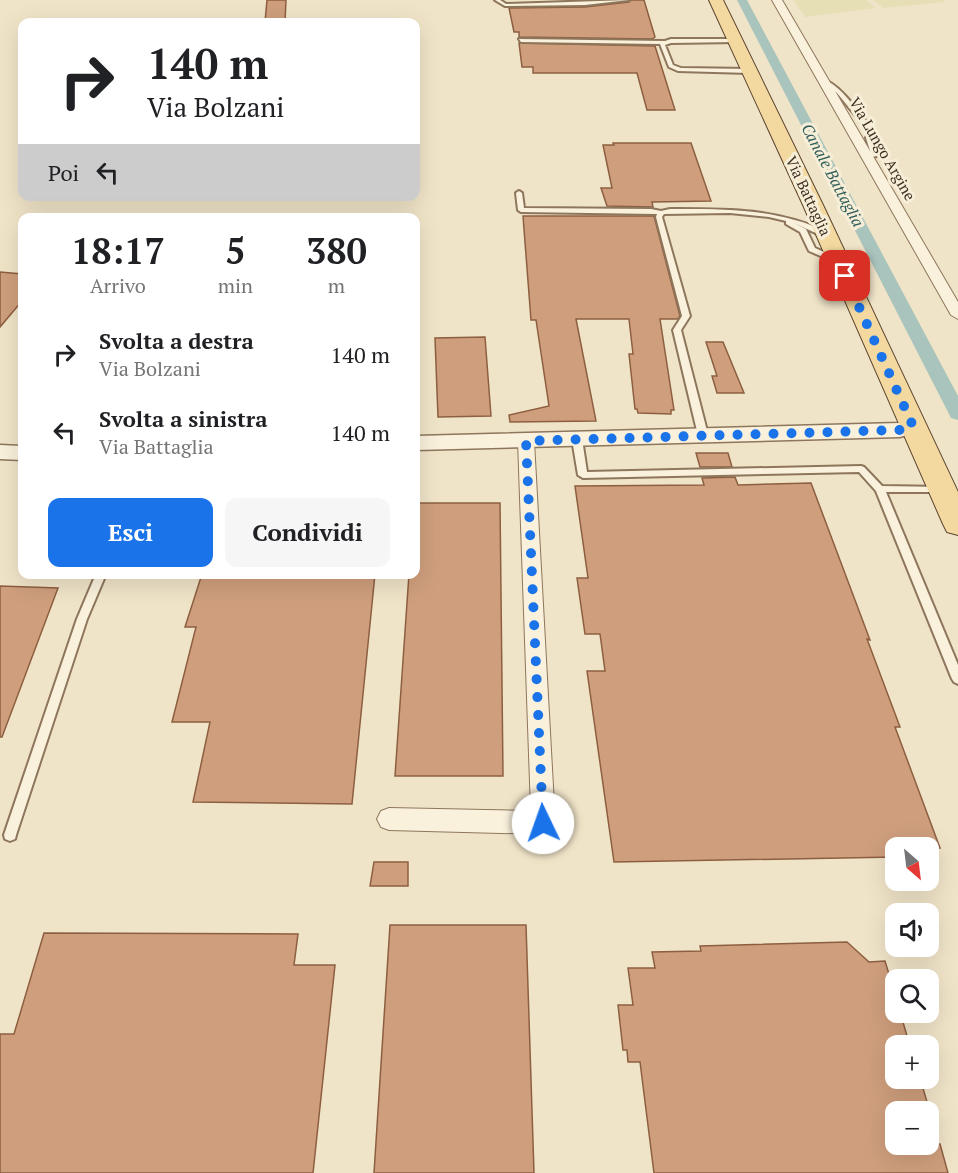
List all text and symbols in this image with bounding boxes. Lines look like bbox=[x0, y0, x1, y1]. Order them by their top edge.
text: 140 m bbox=[147, 35, 268, 91]
icon: right bbox=[48, 42, 126, 120]
text: Via Bolzani bbox=[147, 89, 284, 125]
street label: Via Lungo Argine bbox=[845, 93, 921, 204]
water label: Canale Battaglia bbox=[796, 119, 870, 231]
street label: Via Battaglia bbox=[782, 152, 836, 239]
icon: left bbox=[91, 156, 124, 189]
text: Poi bbox=[48, 158, 79, 187]
text: 18:17 bbox=[71, 227, 165, 274]
text: 5 bbox=[225, 227, 246, 274]
text: 380 bbox=[306, 227, 367, 274]
pin bbox=[819, 250, 870, 301]
icon: arrive bbox=[828, 259, 861, 292]
text: Arrivo bbox=[90, 272, 146, 299]
text: min bbox=[218, 272, 253, 299]
text: m bbox=[328, 272, 345, 299]
text: Svolta a destra bbox=[99, 326, 254, 355]
icon: right bbox=[48, 338, 81, 371]
text: 140 m bbox=[330, 340, 390, 369]
text: Via Bolzani bbox=[99, 355, 201, 382]
text: Svolta a sinistra bbox=[99, 404, 268, 433]
icon: left bbox=[48, 416, 81, 449]
text: 140 m bbox=[330, 418, 390, 447]
text: Via Battaglia bbox=[99, 433, 214, 460]
button: Esci bbox=[48, 498, 213, 567]
button: Condividi bbox=[225, 498, 390, 567]
position arrow bbox=[511, 791, 575, 855]
north arrow bbox=[885, 837, 939, 891]
map controls bbox=[885, 837, 939, 1155]
button: sound bbox=[885, 903, 939, 957]
button: search bbox=[885, 969, 939, 1023]
button: + bbox=[885, 1035, 939, 1089]
button: − bbox=[885, 1101, 939, 1155]

